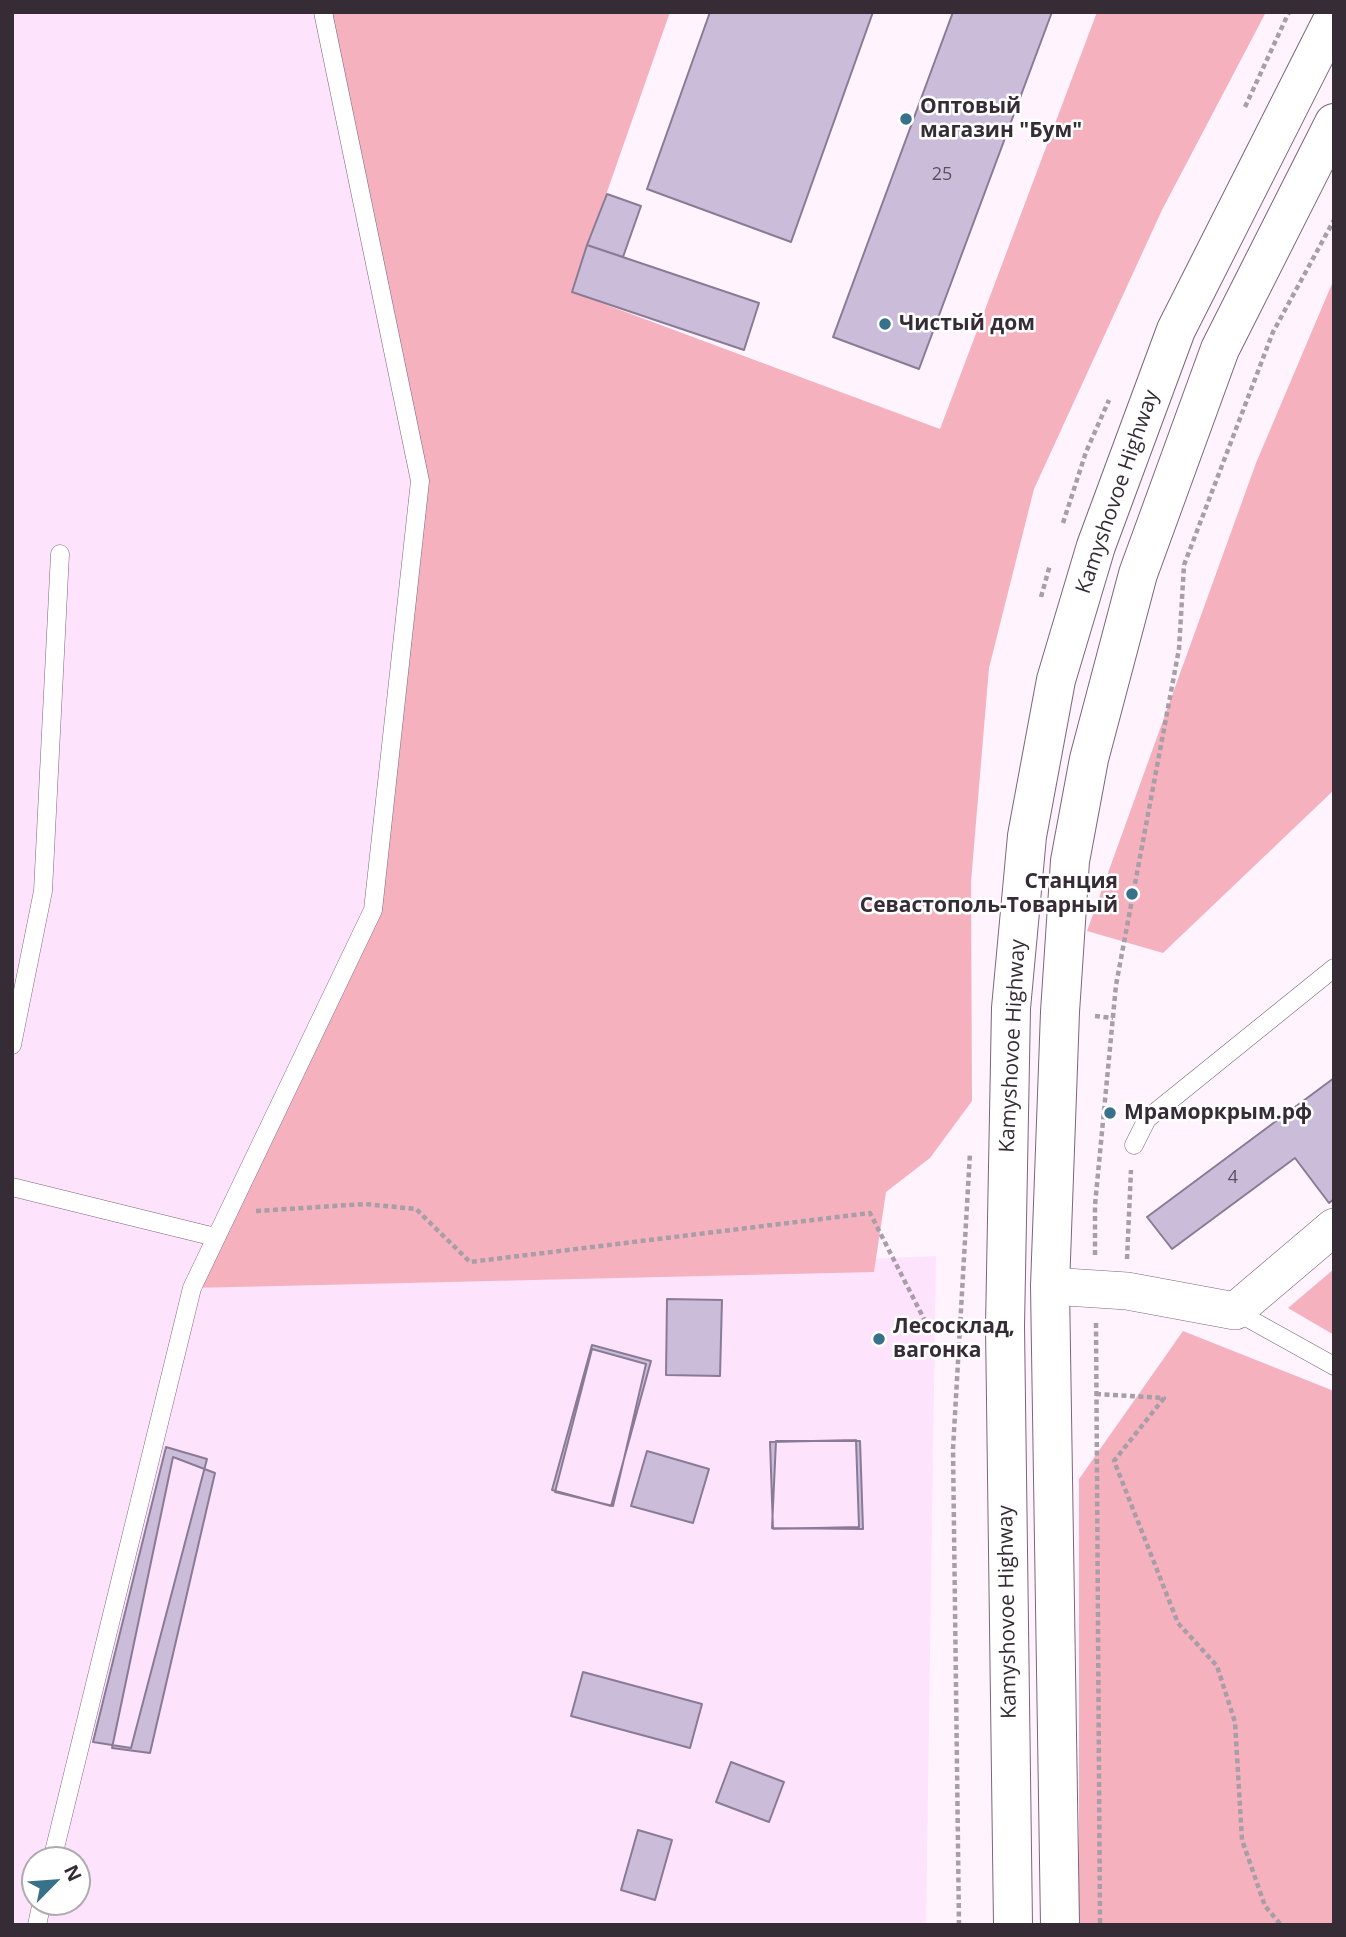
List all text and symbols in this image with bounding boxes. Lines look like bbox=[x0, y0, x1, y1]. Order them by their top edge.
place label: Оптовый магазин "Бум" bbox=[920, 94, 1082, 144]
marker: Оптовый магазин "Бум" bbox=[898, 111, 914, 127]
house number: 25 bbox=[932, 164, 952, 186]
place label: Чистый дом bbox=[899, 311, 1035, 337]
marker: Чистый дом bbox=[877, 316, 893, 332]
street label: Kamyshovoe Highway bbox=[1071, 387, 1165, 597]
place label: Станция Севастополь-Товарный bbox=[860, 869, 1118, 919]
marker: Станция Севастополь-Товарный bbox=[1124, 886, 1140, 902]
street label: Kamyshovoe Highway bbox=[995, 939, 1031, 1153]
place label: Мраморкрым.рф bbox=[1124, 1100, 1312, 1126]
marker: Мраморкрым.рф bbox=[1102, 1105, 1118, 1121]
house number: 4 bbox=[1228, 1167, 1238, 1189]
place label: Лесосклад, вагонка bbox=[893, 1314, 1015, 1364]
marker: Лесосклад, вагонка bbox=[871, 1331, 887, 1347]
street label: Kamyshovoe Highway bbox=[994, 1505, 1022, 1719]
north arrow bbox=[21, 1846, 91, 1916]
text: N bbox=[58, 1860, 88, 1885]

